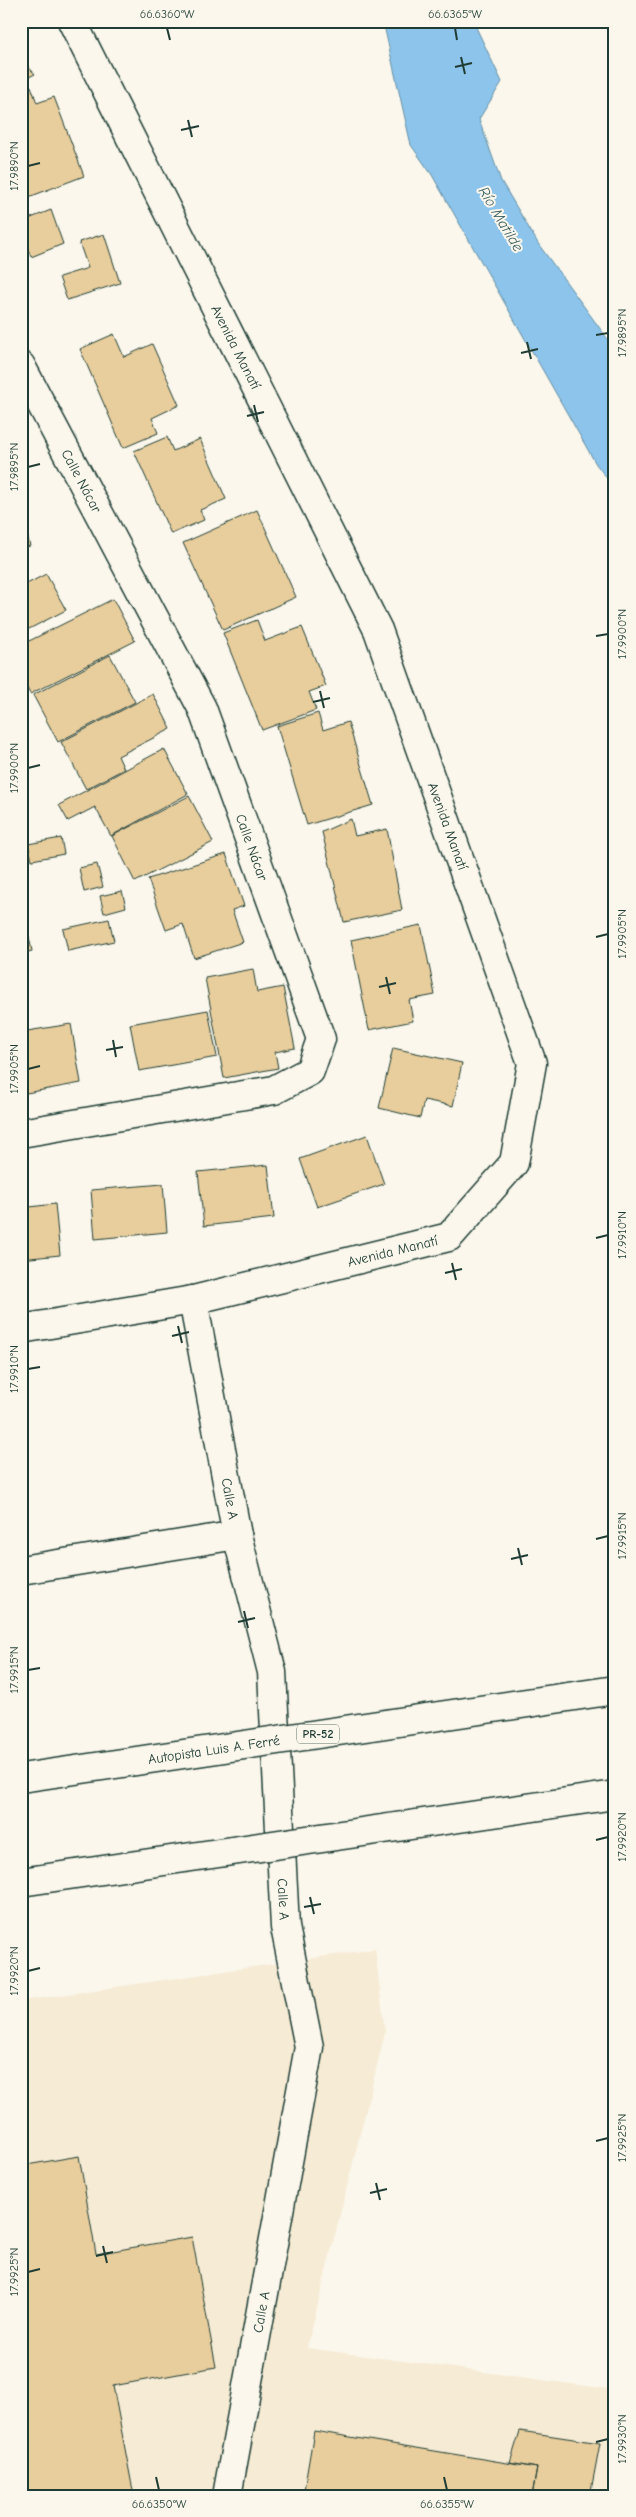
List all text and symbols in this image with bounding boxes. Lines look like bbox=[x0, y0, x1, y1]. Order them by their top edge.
text: 66.6360°W bbox=[140, 7, 195, 21]
text: 66.6365°W bbox=[428, 7, 482, 21]
text: 17.9890°N bbox=[7, 141, 21, 191]
water label: Río Matilde bbox=[475, 183, 528, 255]
street label: Avenida Manatí bbox=[207, 302, 264, 393]
text: 17.9895°N bbox=[615, 309, 629, 357]
text: 17.9895°N bbox=[7, 443, 21, 491]
street label: Calle Nácar bbox=[58, 446, 105, 516]
text: 17.9900°N bbox=[615, 609, 629, 659]
text: 17.9900°N bbox=[7, 743, 21, 793]
street label: Avenida Manatí bbox=[424, 780, 472, 873]
street label: Calle Nácar bbox=[232, 812, 272, 884]
text: 17.9905°N bbox=[615, 909, 629, 959]
text: 17.9905°N bbox=[7, 1044, 21, 1094]
text: 17.9910°N bbox=[615, 1211, 629, 1259]
street label: Avenida Manatí bbox=[346, 1232, 440, 1271]
text: 17.9910°N bbox=[7, 1345, 21, 1393]
street label: Calle A bbox=[217, 1477, 242, 1521]
text: 17.9915°N bbox=[615, 1512, 629, 1560]
text: 17.9915°N bbox=[7, 1646, 21, 1694]
road number: PR-52 bbox=[297, 1725, 339, 1744]
street label: Autopista Luis A. Ferré bbox=[147, 1732, 281, 1768]
text: 17.9920°N bbox=[615, 1812, 629, 1862]
street label: Calle A bbox=[274, 1878, 293, 1921]
text: 17.9920°N bbox=[7, 1946, 21, 1996]
text: 17.9925°N bbox=[615, 2114, 629, 2162]
text: 17.9925°N bbox=[7, 2248, 21, 2296]
street label: Calle A bbox=[249, 2290, 273, 2334]
text: 17.9930°N bbox=[615, 2414, 629, 2464]
text: 66.6350°W bbox=[132, 2497, 187, 2511]
text: 66.6355°W bbox=[420, 2497, 474, 2511]

